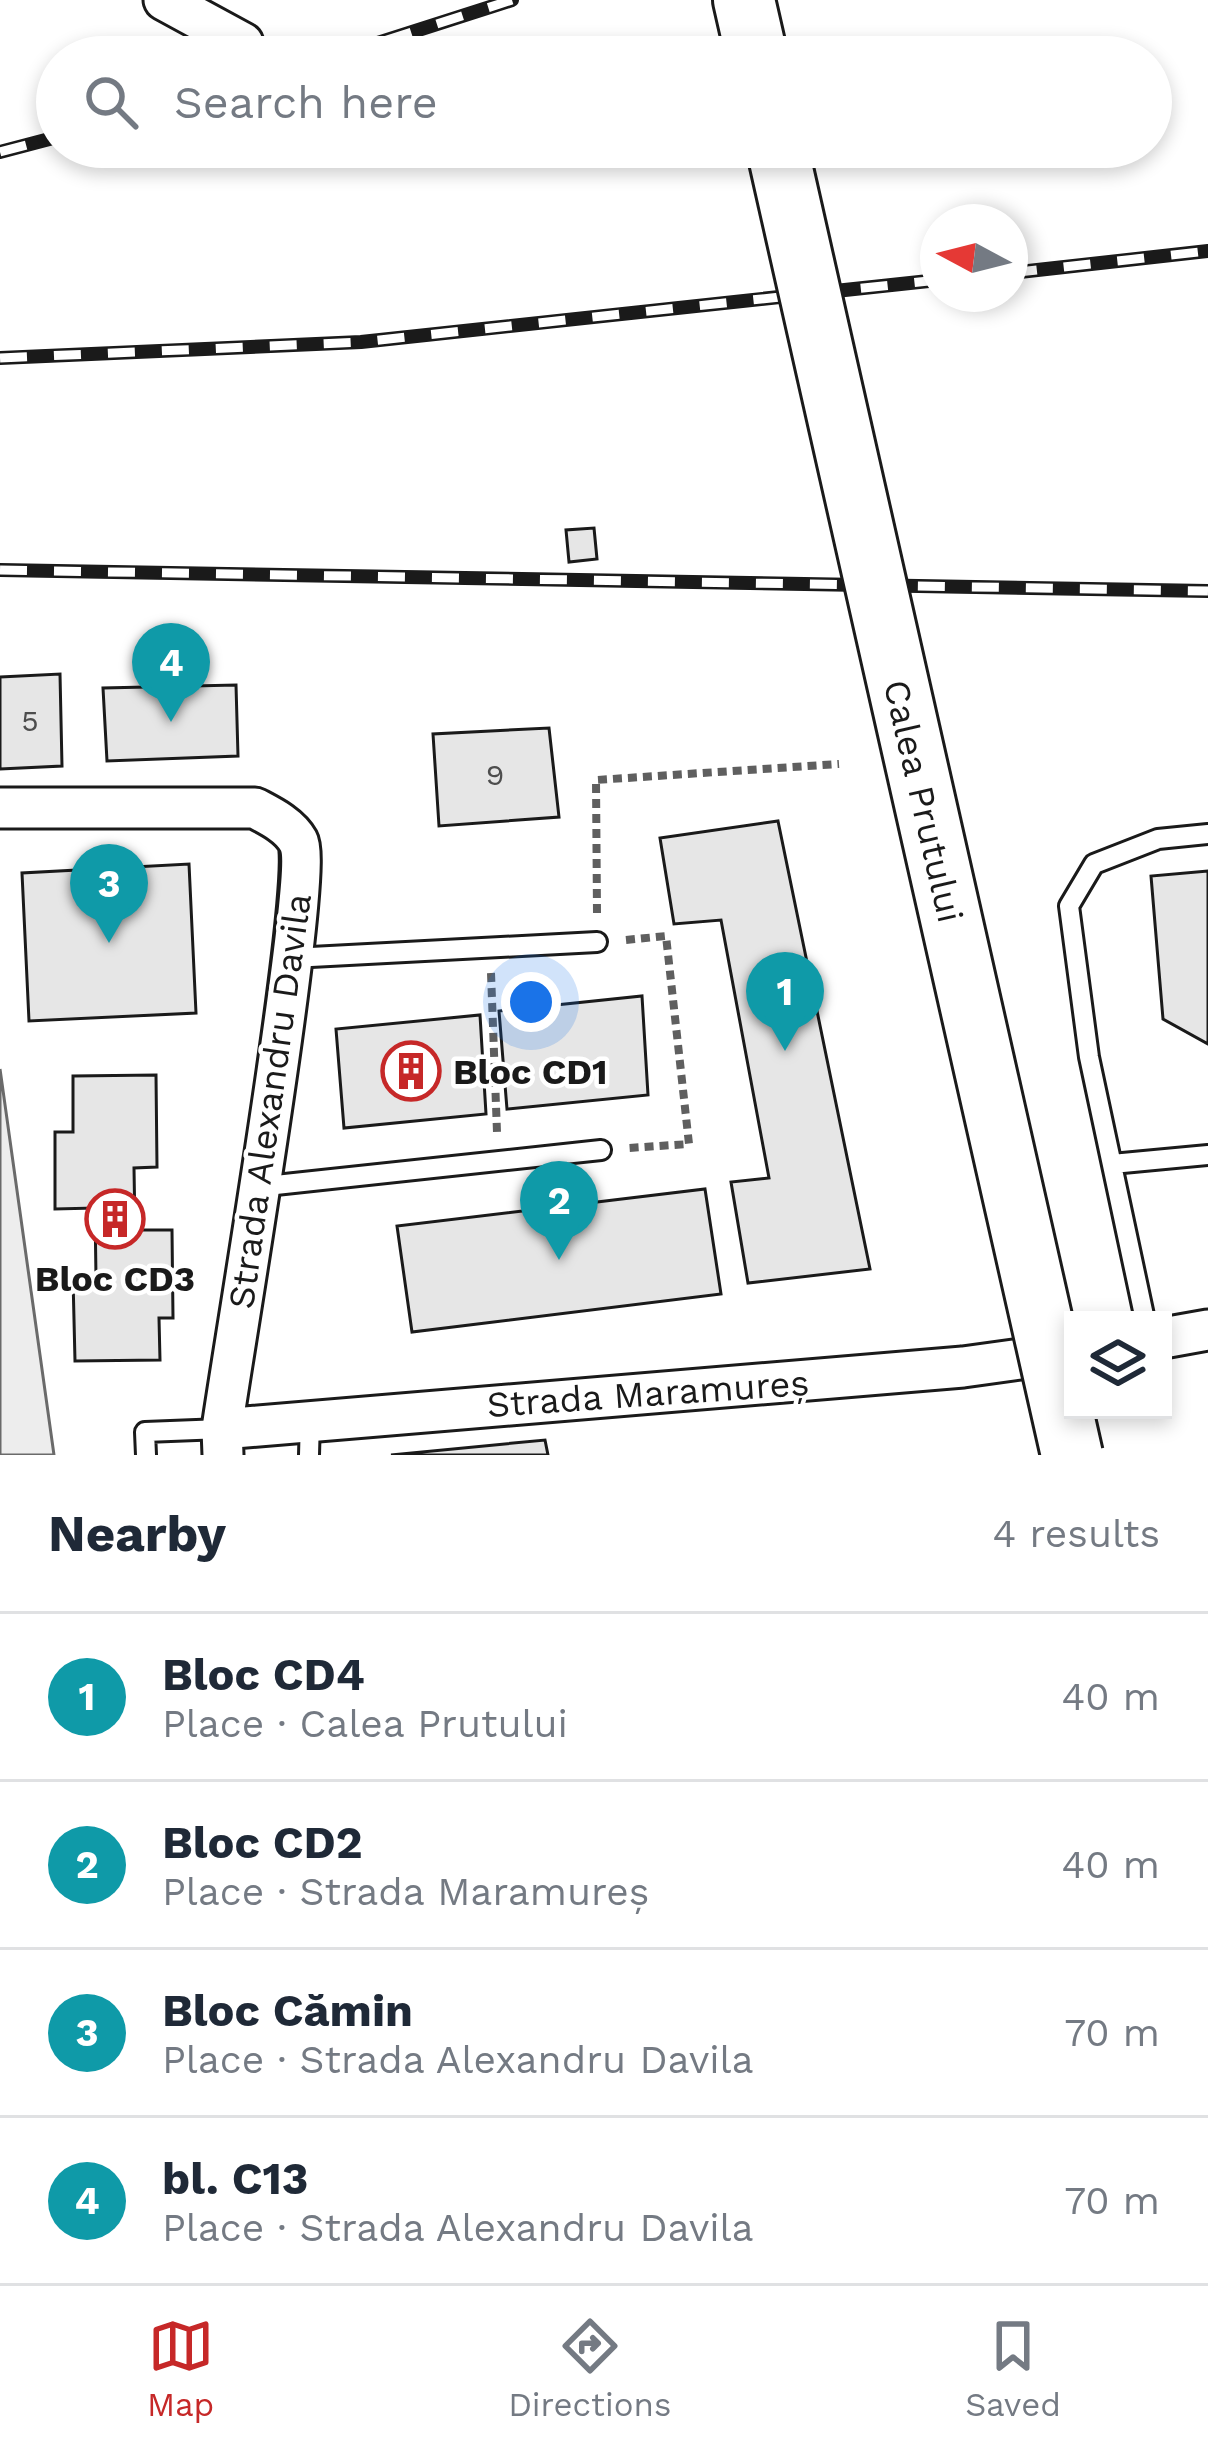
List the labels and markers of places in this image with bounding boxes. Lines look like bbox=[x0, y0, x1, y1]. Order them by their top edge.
pin: 4 bbox=[132, 623, 210, 722]
pin: 3 bbox=[70, 844, 148, 943]
pin: 1 bbox=[746, 952, 824, 1051]
building icon: Bloc CD1 bbox=[380, 1040, 442, 1102]
place label: Bloc CD1 bbox=[453, 1051, 608, 1093]
pin: 2 bbox=[520, 1161, 598, 1260]
building icon: Bloc CD3 bbox=[84, 1188, 146, 1250]
place label: Bloc CD3 bbox=[35, 1258, 195, 1300]

